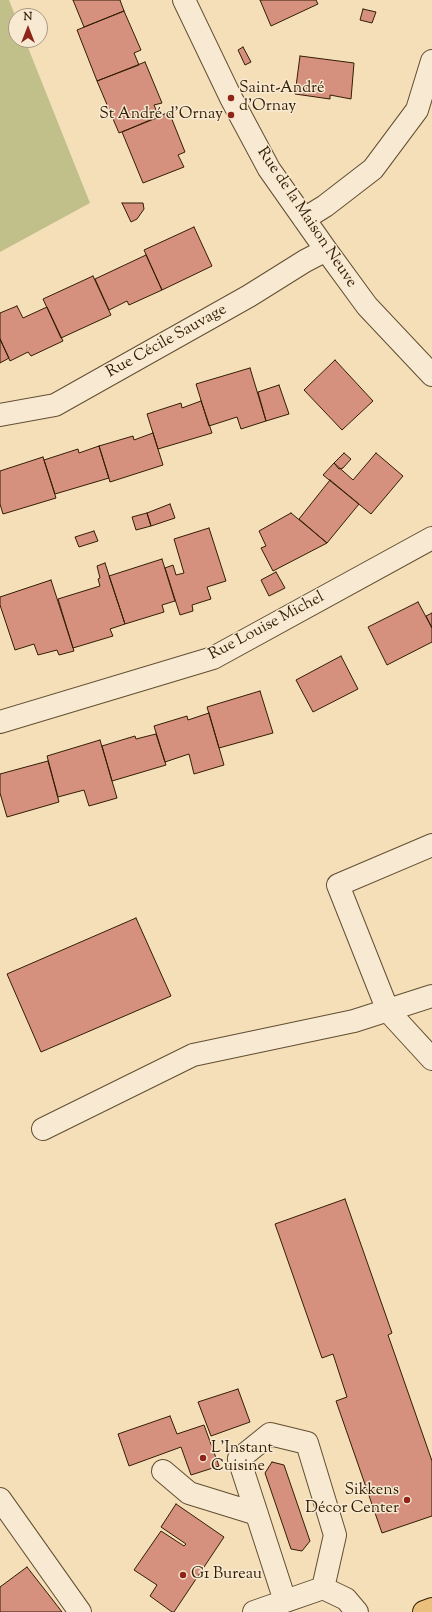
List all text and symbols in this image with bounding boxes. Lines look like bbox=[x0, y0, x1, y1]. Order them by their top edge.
north arrow bbox=[8, 8, 48, 48]
text: N bbox=[24, 9, 32, 25]
place label: Saint-André d'Ornay bbox=[239, 79, 325, 117]
marker: Saint-André d'Ornay bbox=[226, 93, 236, 103]
place label: St André d'Ornay bbox=[99, 105, 223, 125]
marker: St André d'Ornay bbox=[226, 110, 236, 120]
street label: Rue de la Maison Neuve bbox=[252, 144, 360, 292]
street label: Rue Cécile Sauvage bbox=[104, 301, 230, 383]
street label: Rue Louise Michel bbox=[206, 589, 328, 665]
place label: L'Instant Cuisine bbox=[211, 1439, 273, 1477]
marker: L'Instant Cuisine bbox=[198, 1453, 208, 1463]
place label: Sikkens Décor Center bbox=[305, 1481, 399, 1519]
marker: Sikkens Décor Center bbox=[402, 1495, 412, 1505]
place label: G1 Bureau bbox=[191, 1565, 262, 1585]
marker: G1 Bureau bbox=[178, 1570, 188, 1580]

